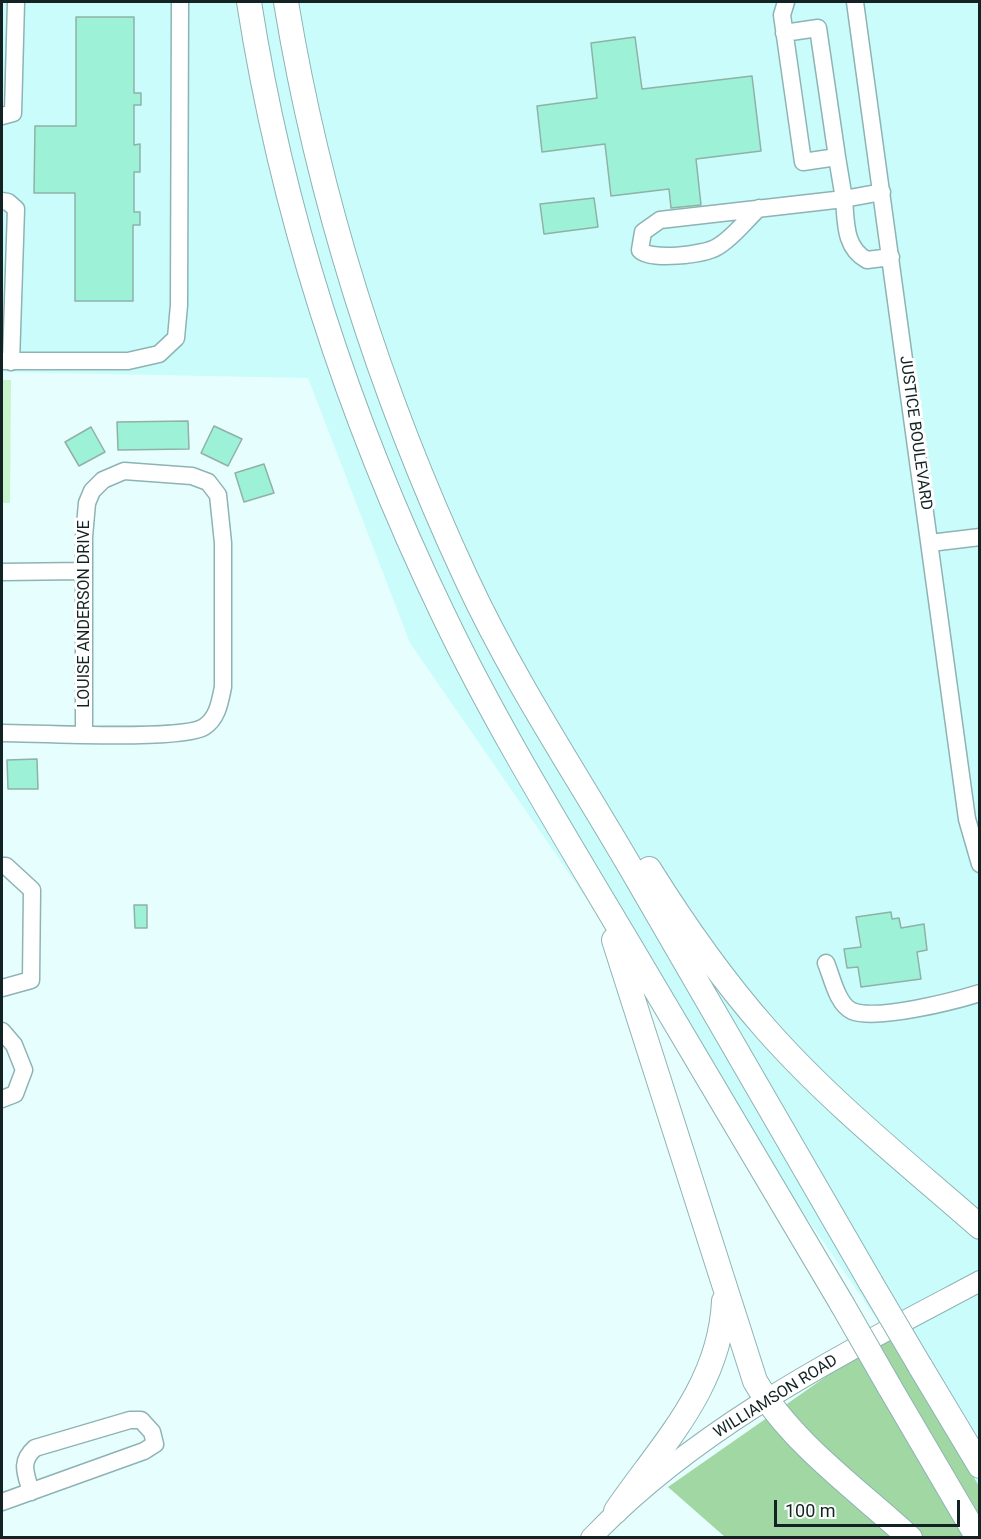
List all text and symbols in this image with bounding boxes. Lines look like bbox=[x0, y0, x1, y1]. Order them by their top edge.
street label: JUSTICE BOULEVARD bbox=[895, 355, 935, 511]
street label: LOUISE ANDERSON DRIVE bbox=[75, 520, 95, 708]
street label: WILLIAMSON ROAD bbox=[711, 1351, 841, 1443]
scale bar bbox=[777, 1488, 963, 1526]
text: 100 m bbox=[785, 1500, 836, 1521]

